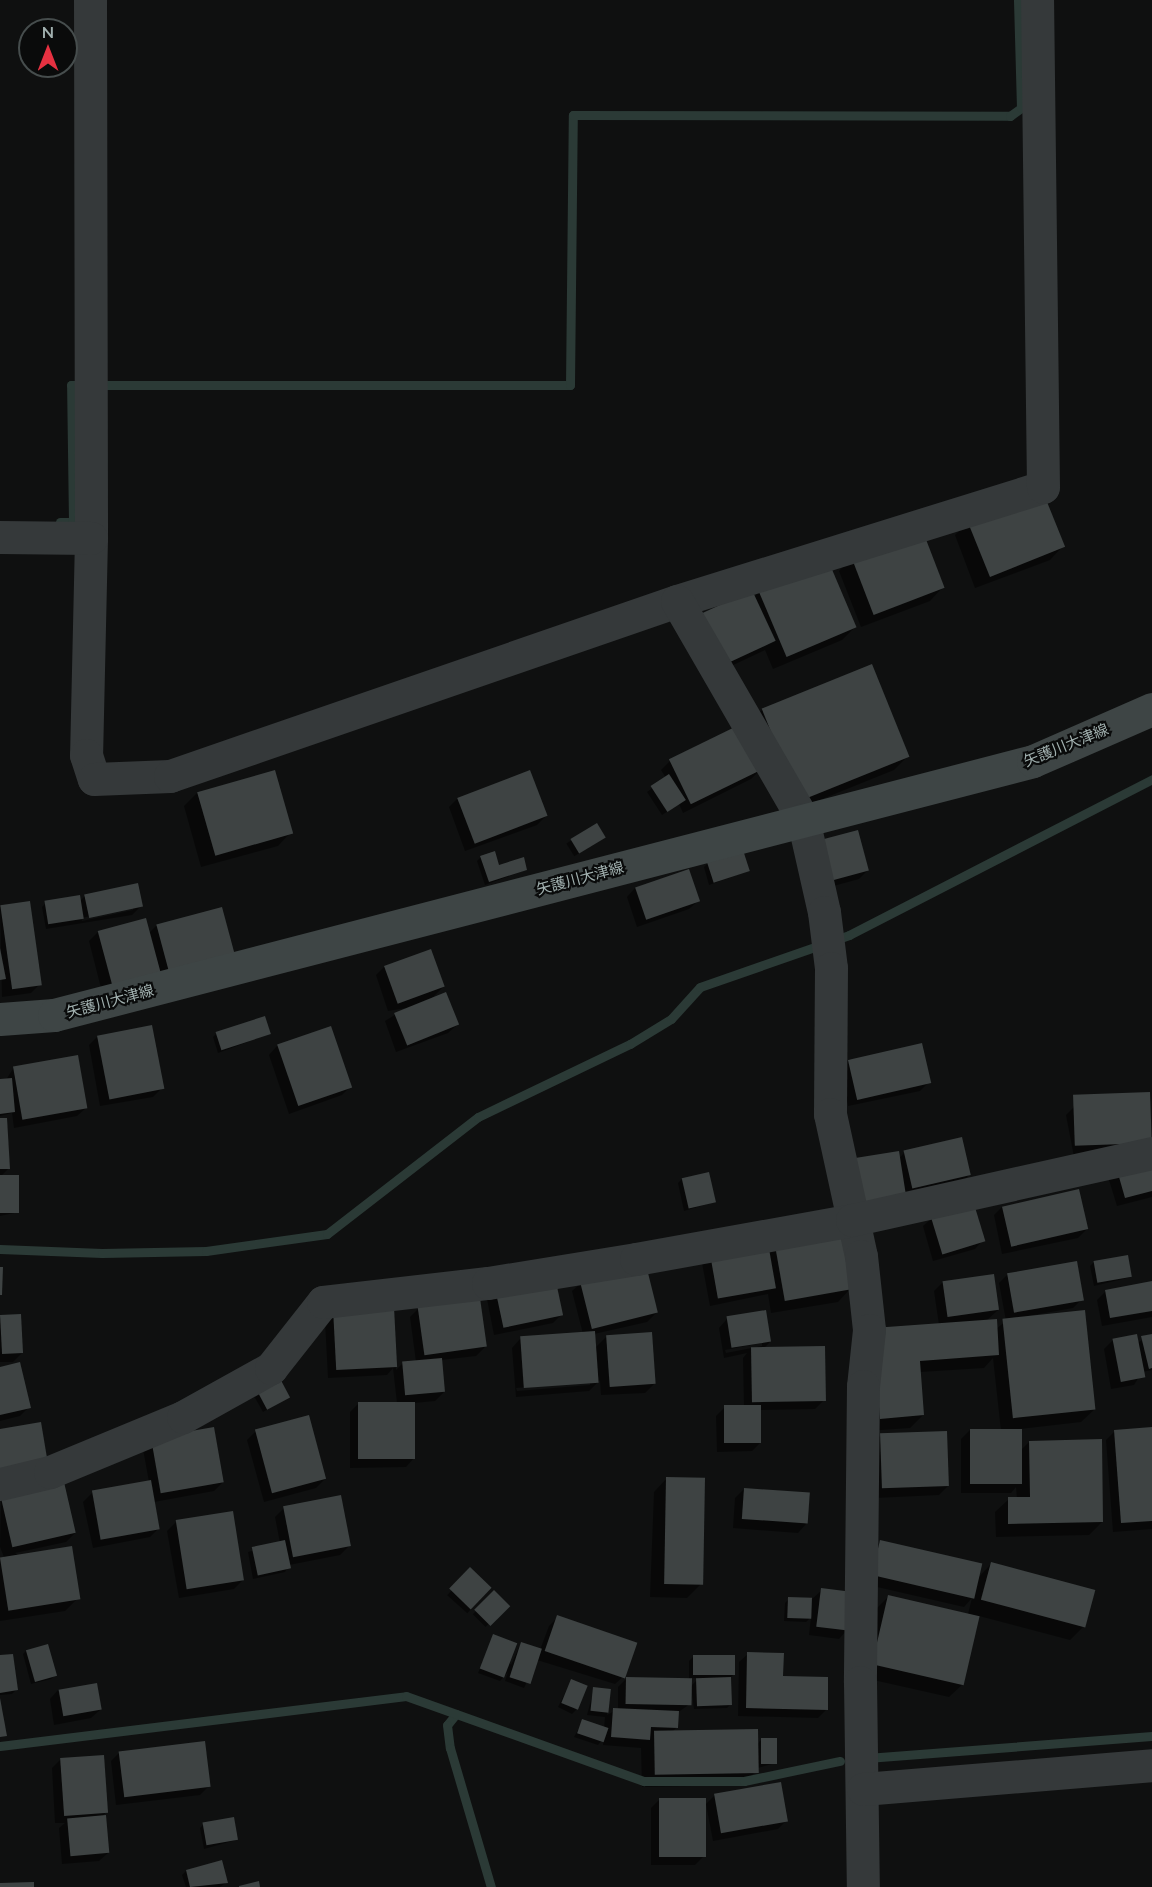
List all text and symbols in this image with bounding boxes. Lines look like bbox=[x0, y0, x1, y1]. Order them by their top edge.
north arrow bbox=[18, 18, 78, 78]
text: N bbox=[42, 22, 54, 41]
street label: 矢護川大津線 bbox=[1021, 720, 1111, 770]
street label: 矢護川大津線 bbox=[534, 858, 626, 898]
street label: 矢護川大津線 bbox=[64, 981, 156, 1021]

